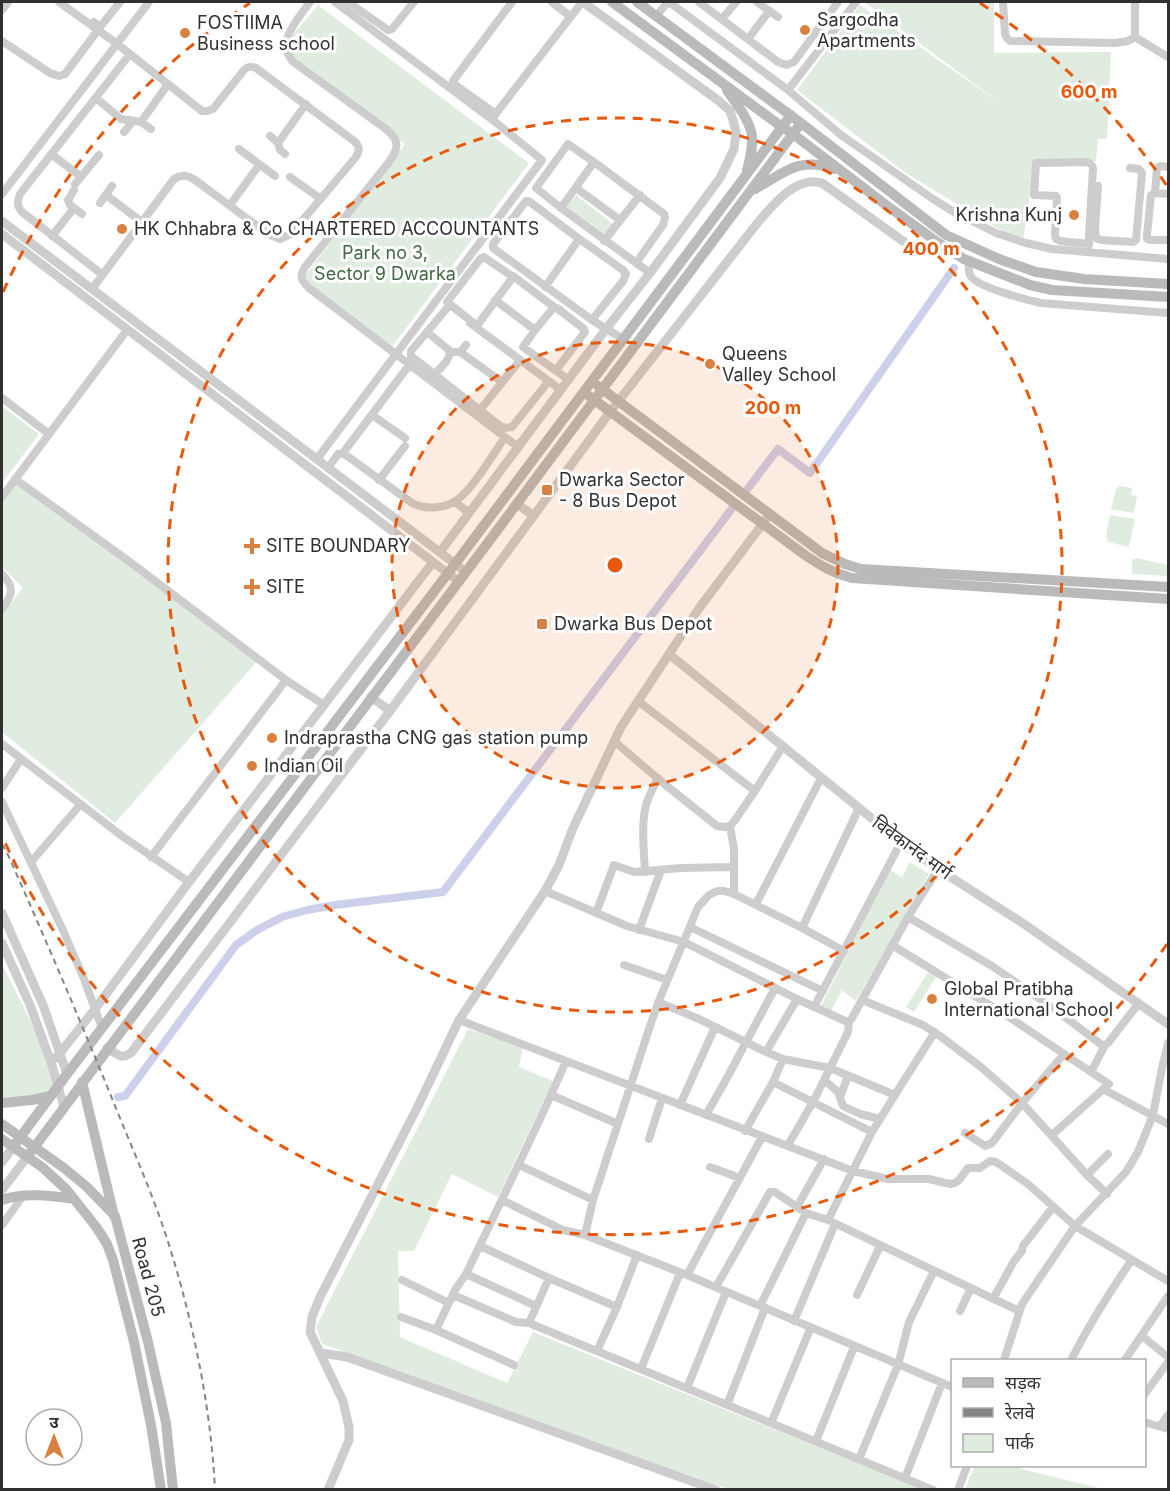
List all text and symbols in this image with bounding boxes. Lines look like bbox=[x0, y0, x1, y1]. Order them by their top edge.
place label: Sargodha Apartments bbox=[817, 9, 916, 51]
place label: FOSTIIMA Business school bbox=[197, 12, 335, 54]
marker: Sargodha Apartments bbox=[798, 23, 812, 37]
marker: FOSTIIMA Business school bbox=[178, 26, 192, 40]
text: 600 m bbox=[1061, 81, 1117, 102]
place label: Krishna Kunj bbox=[955, 204, 1062, 225]
marker: Krishna Kunj bbox=[1067, 208, 1081, 222]
place label: HK Chhabra & Co CHARTERED ACCOUNTANTS bbox=[134, 218, 539, 239]
marker: HK Chhabra & Co CHARTERED ACCOUNTANTS bbox=[115, 222, 129, 236]
text: 400 m bbox=[902, 238, 960, 259]
park label: Park no 3, Sector 9 Dwarka bbox=[314, 242, 456, 284]
place label: Queens Valley School bbox=[722, 343, 836, 385]
marker: Queens Valley School bbox=[703, 357, 717, 371]
text: 200 m bbox=[745, 397, 801, 418]
place label: Dwarka Sector - 8 Bus Depot bbox=[559, 469, 685, 511]
marker: Dwarka Sector - 8 Bus Depot bbox=[540, 483, 554, 497]
place label: SITE BOUNDARY bbox=[266, 535, 411, 556]
marker: SITE BOUNDARY bbox=[243, 537, 261, 555]
centre of rings bbox=[605, 555, 625, 575]
place label: SITE bbox=[266, 576, 305, 597]
marker: SITE bbox=[243, 578, 261, 596]
place label: Dwarka Bus Depot bbox=[554, 613, 712, 634]
marker: Dwarka Bus Depot bbox=[535, 617, 549, 631]
place label: Indraprastha CNG gas station pump bbox=[284, 727, 588, 748]
marker: Indraprastha CNG gas station pump bbox=[265, 731, 279, 745]
place label: Indian Oil bbox=[264, 755, 343, 776]
marker: Indian Oil bbox=[245, 759, 259, 773]
street label: विवेकानंद मार्ग bbox=[868, 812, 957, 884]
place label: Global Pratibha International School bbox=[944, 978, 1113, 1020]
marker: Global Pratibha International School bbox=[925, 992, 939, 1006]
street label: Road 205 bbox=[128, 1235, 169, 1319]
legend bbox=[951, 1359, 1146, 1467]
text: सड़क bbox=[1005, 1372, 1042, 1393]
text: रेलवे bbox=[1004, 1402, 1036, 1423]
north arrow bbox=[24, 1407, 84, 1467]
text: उ bbox=[49, 1412, 59, 1432]
text: पार्क bbox=[1005, 1432, 1035, 1453]

